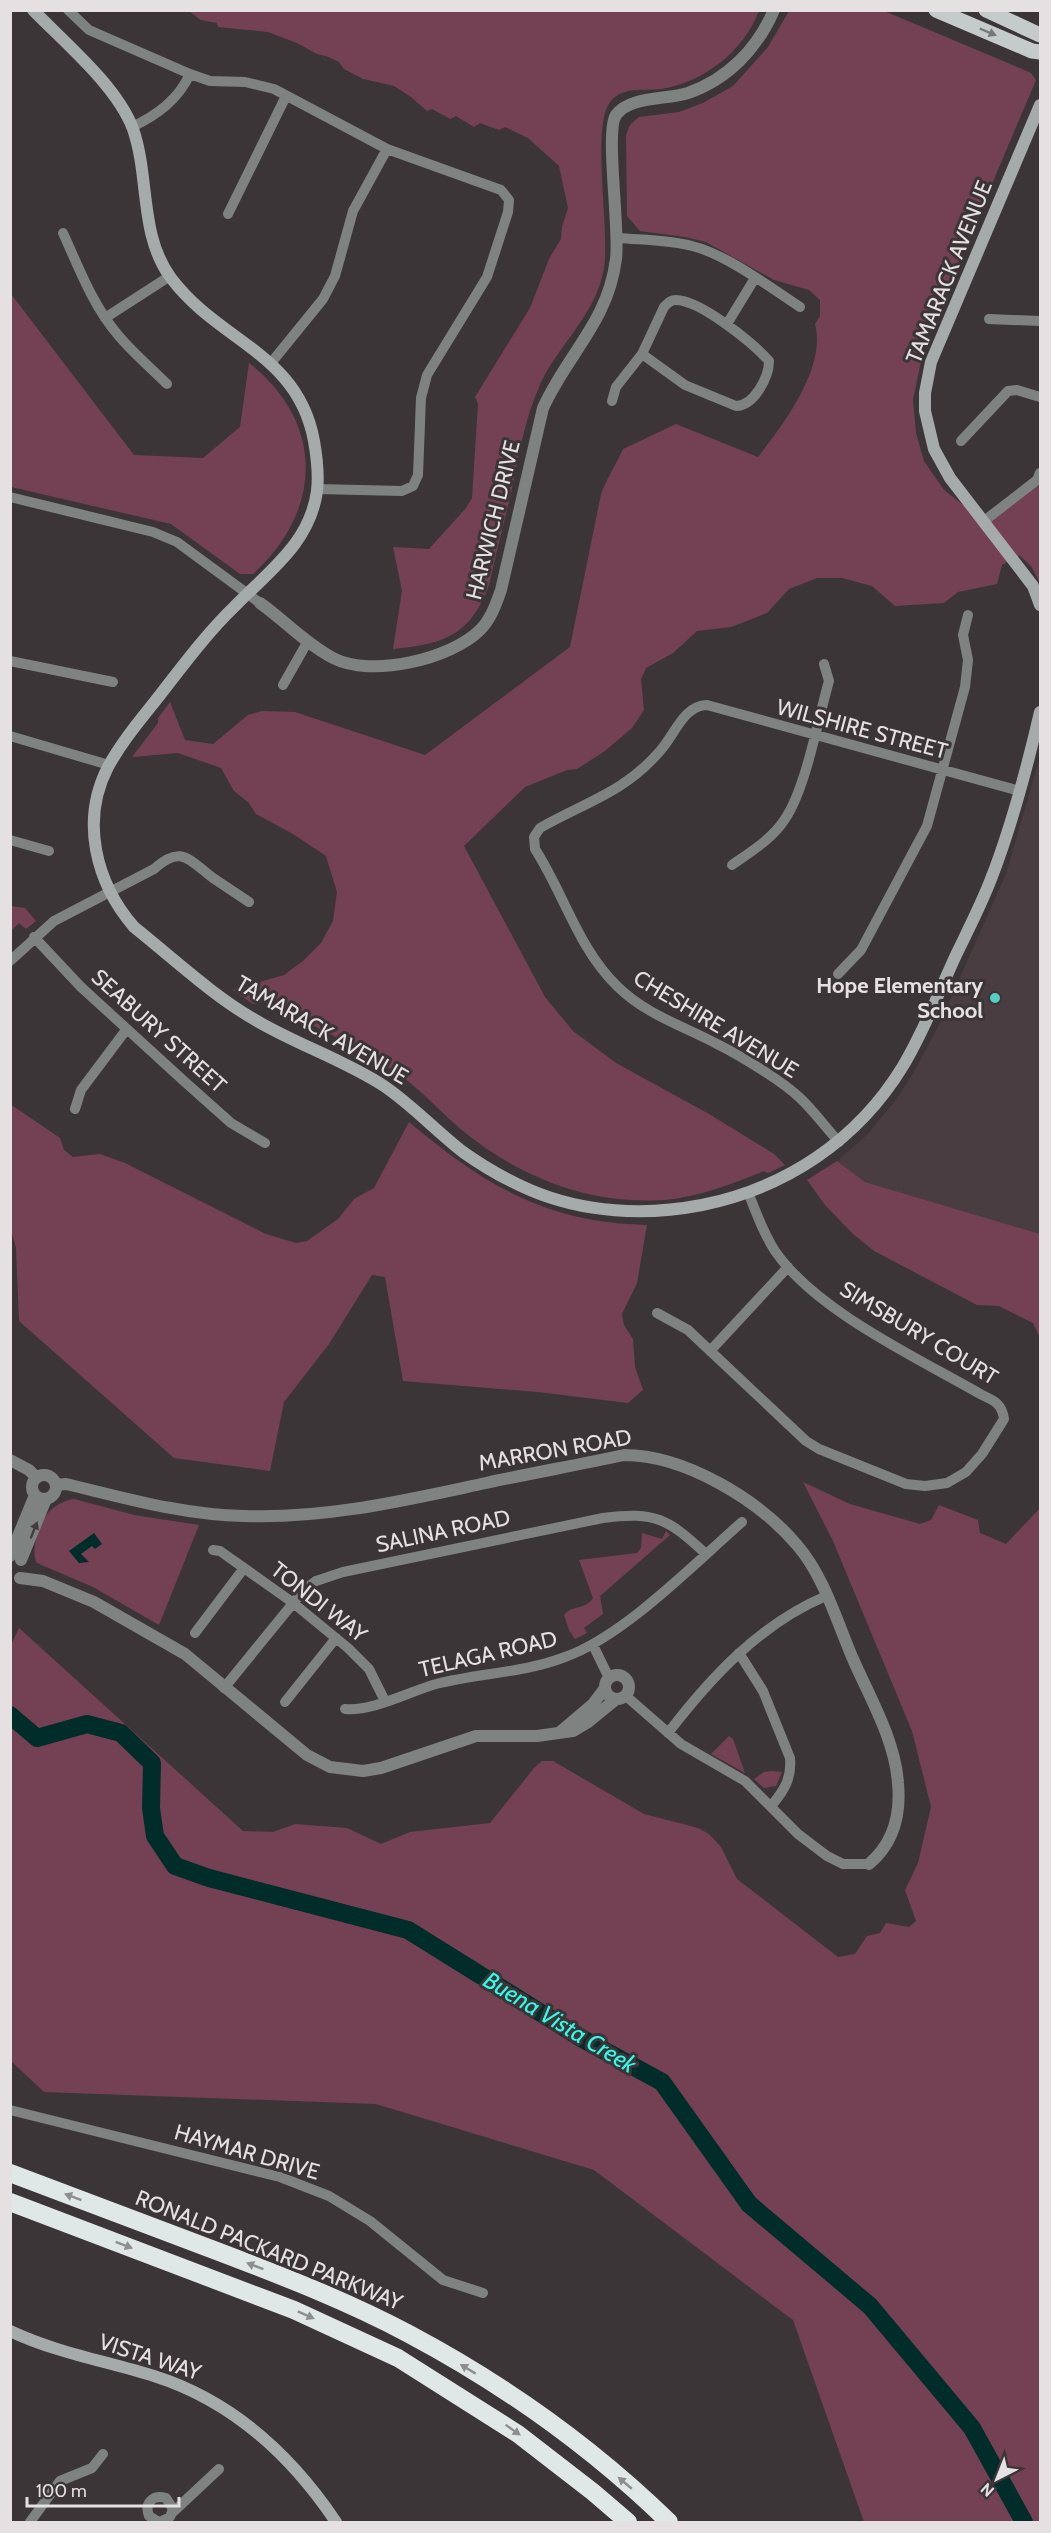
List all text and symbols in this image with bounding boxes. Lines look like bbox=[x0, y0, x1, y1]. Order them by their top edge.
one-way arrow bbox=[979, 28, 997, 37]
street label: TAMARACK AVENUE bbox=[900, 177, 998, 367]
street label: HARWICH DRIVE bbox=[460, 438, 526, 602]
street label: WILSHIRE STREET bbox=[774, 693, 951, 765]
street label: SEABURY STREET bbox=[86, 963, 232, 1099]
street label: CHESHIRE AVENUE bbox=[629, 964, 803, 1084]
street label: TAMARACK AVENUE bbox=[231, 970, 413, 1090]
place label: Hope Elementary School bbox=[816, 972, 983, 1024]
marker: Hope Elementary School bbox=[988, 991, 1002, 1005]
street label: SIMSBURY COURT bbox=[835, 1275, 1003, 1391]
street label: MARRON ROAD bbox=[476, 1423, 634, 1477]
street label: SALINA ROAD bbox=[373, 1504, 513, 1558]
one-way arrow bbox=[29, 1520, 39, 1538]
street label: TONDI WAY bbox=[265, 1556, 373, 1648]
street label: TELAGA ROAD bbox=[416, 1625, 560, 1683]
water label: Buena Vista Creek bbox=[478, 1965, 642, 2079]
street label: HAYMAR DRIVE bbox=[171, 2118, 323, 2186]
street label: RONALD PACKARD PARKWAY bbox=[132, 2184, 407, 2316]
one-way arrow bbox=[63, 2191, 81, 2201]
one-way arrow bbox=[115, 2241, 133, 2250]
one-way arrow bbox=[246, 2261, 264, 2270]
one-way arrow bbox=[298, 2310, 316, 2320]
street label: VISTA WAY bbox=[96, 2328, 205, 2386]
one-way arrow bbox=[460, 2363, 476, 2374]
one-way arrow bbox=[504, 2424, 520, 2436]
north arrow bbox=[967, 2449, 1027, 2509]
scale bar bbox=[27, 2470, 178, 2508]
one-way arrow bbox=[617, 2477, 633, 2490]
text: N bbox=[977, 2479, 998, 2501]
text: 100 m bbox=[36, 2480, 87, 2502]

